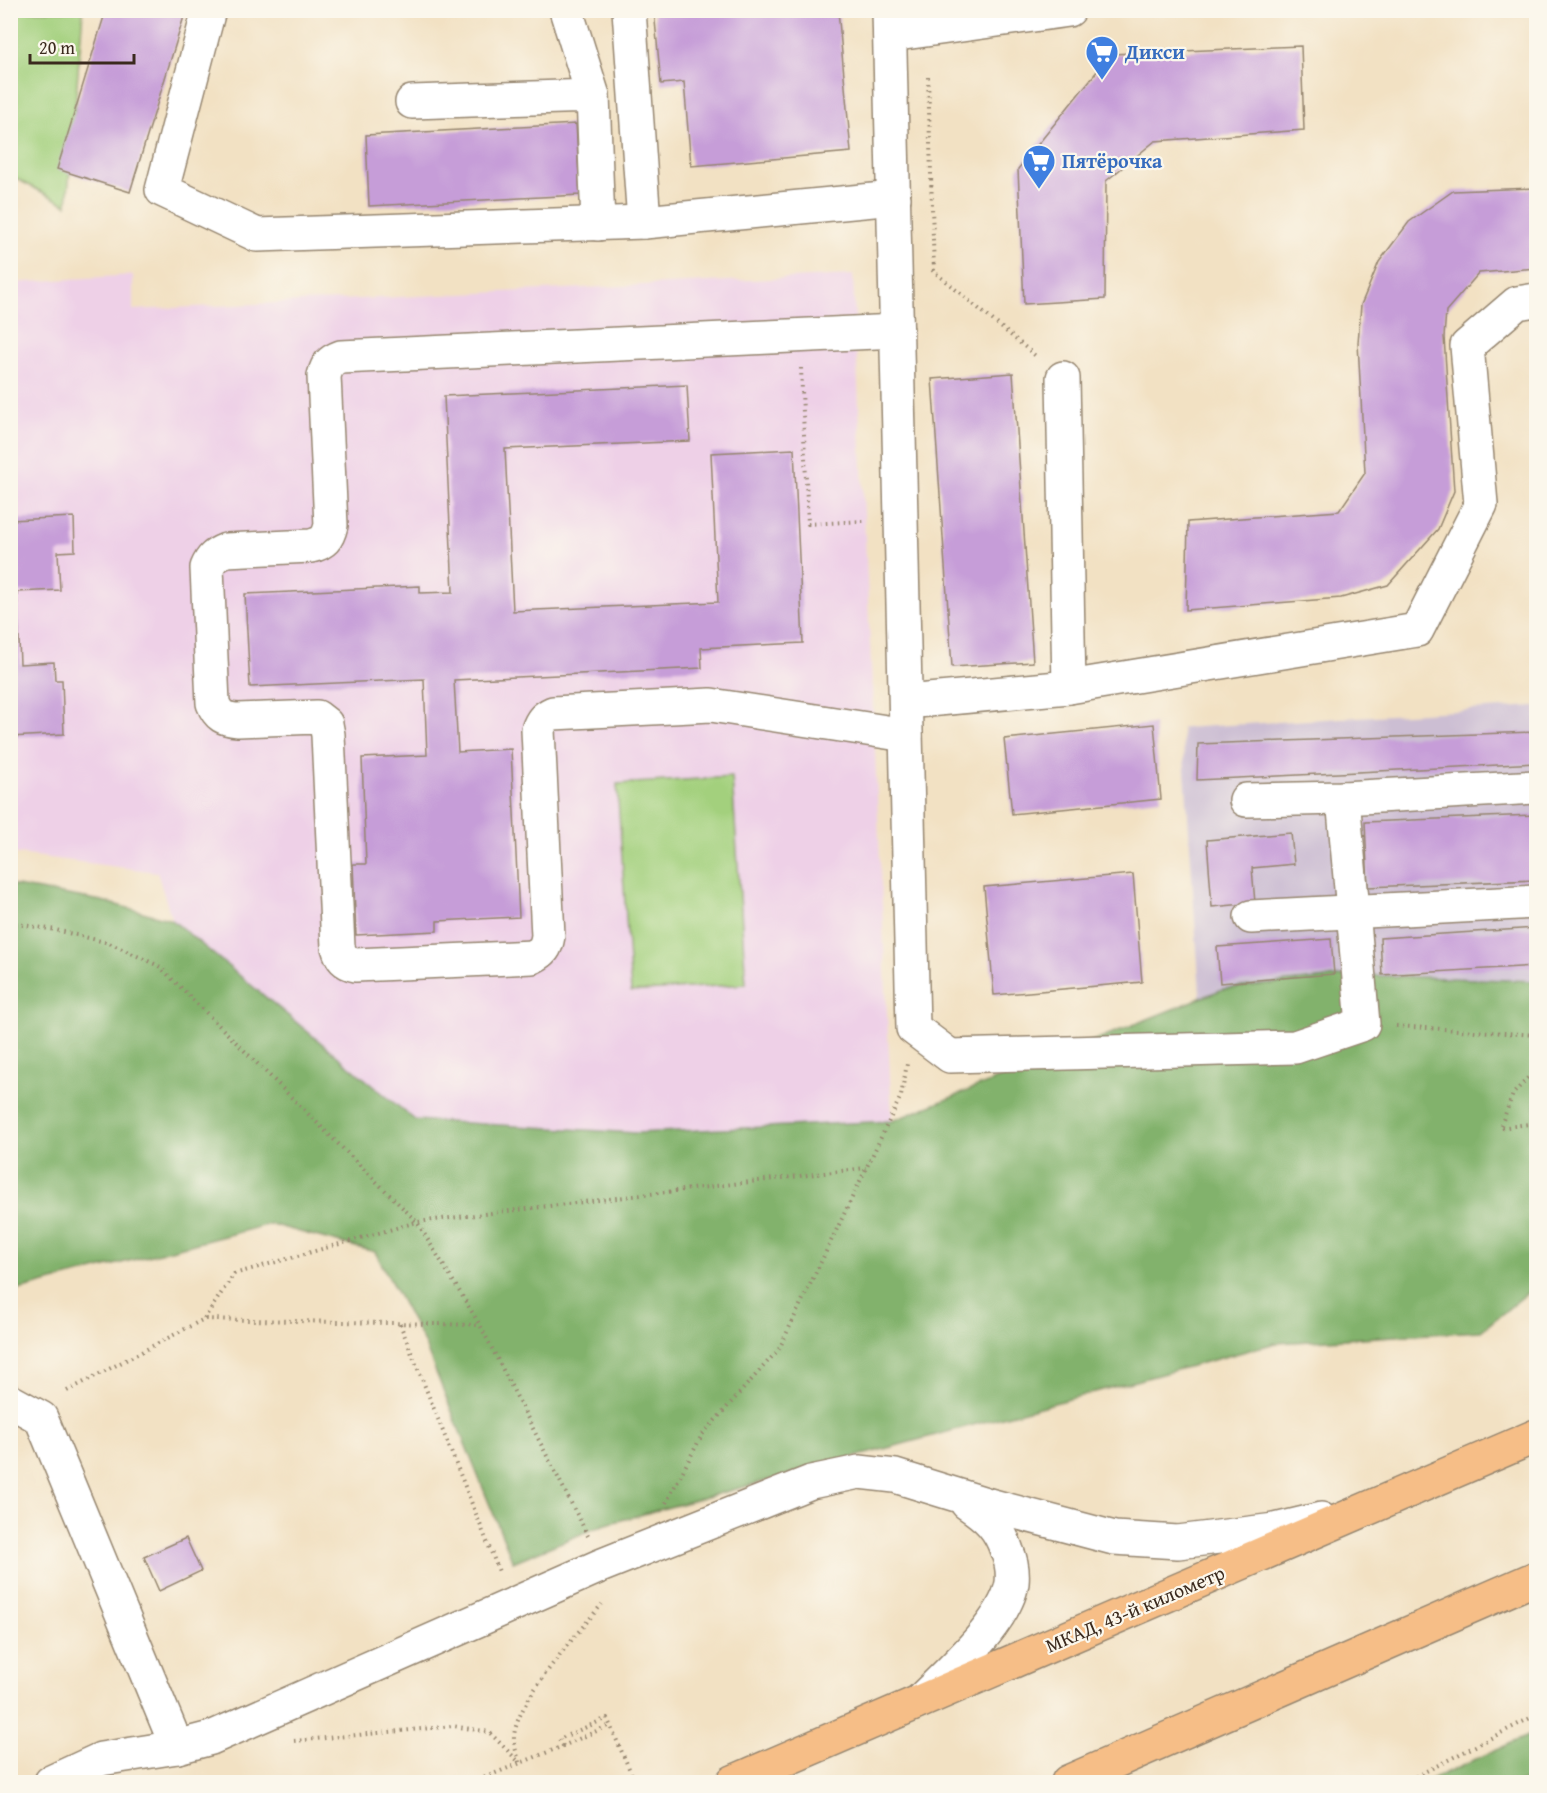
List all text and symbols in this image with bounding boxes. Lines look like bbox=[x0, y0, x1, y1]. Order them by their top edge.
scale bar bbox=[30, 27, 134, 65]
text: 20 m bbox=[39, 34, 75, 61]
supermarket icon: Дикси bbox=[1084, 34, 1120, 81]
place label: Дикси bbox=[1124, 37, 1185, 66]
supermarket icon: Пятёрочка bbox=[1021, 143, 1057, 190]
place label: Пятёрочка bbox=[1062, 146, 1163, 175]
street label: МКАД, 43-й километр bbox=[1041, 1558, 1229, 1659]

